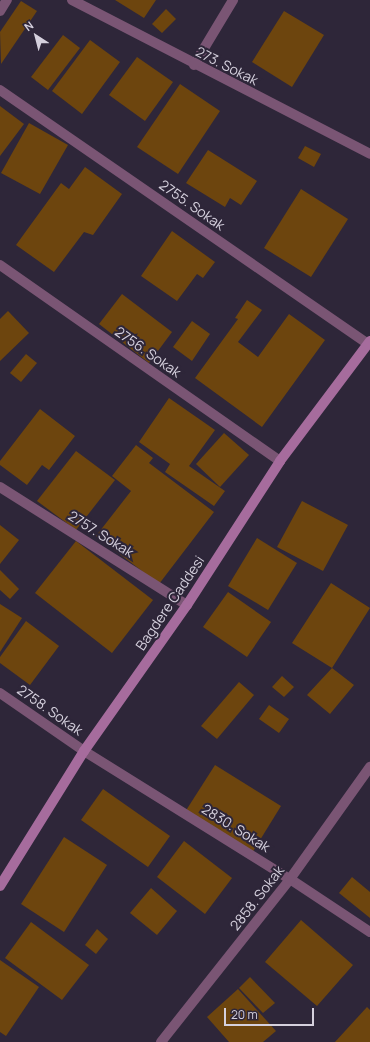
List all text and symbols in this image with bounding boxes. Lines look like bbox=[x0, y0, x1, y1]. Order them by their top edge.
north arrow bbox=[16, 16, 56, 56]
text: N bbox=[21, 17, 36, 34]
street label: 273. Sokak bbox=[193, 43, 261, 89]
street label: 2755. Sokak bbox=[156, 176, 228, 234]
street label: 2756. Sokak bbox=[112, 323, 184, 381]
street label: 2757. Sokak bbox=[65, 507, 137, 561]
street label: Bagdere Caddesi bbox=[132, 553, 208, 653]
street label: 2758. Sokak bbox=[14, 681, 86, 739]
street label: 2830. Sokak bbox=[199, 800, 273, 856]
street label: 2858. Sokak bbox=[227, 862, 287, 934]
scale bar bbox=[226, 1000, 316, 1026]
text: 20 m bbox=[231, 1006, 258, 1023]

